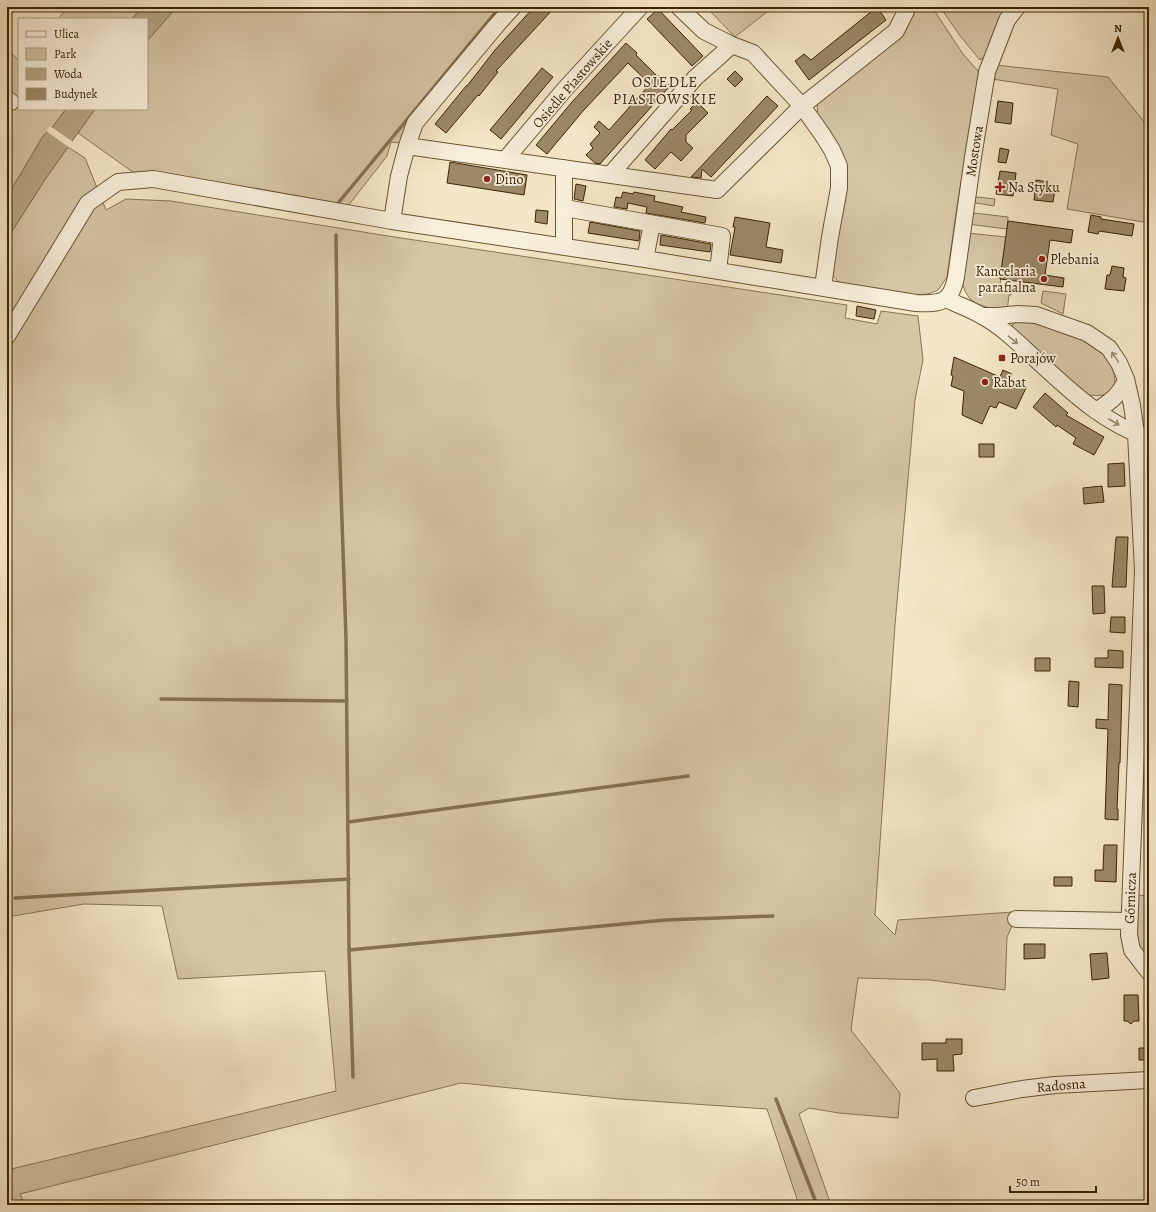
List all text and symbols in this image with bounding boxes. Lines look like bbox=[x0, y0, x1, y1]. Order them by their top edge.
legend bbox=[18, 18, 148, 110]
north arrow bbox=[1098, 18, 1138, 58]
text: N bbox=[1114, 21, 1122, 36]
text: Ulica bbox=[54, 26, 79, 42]
street label: Osiedle Piastowskie bbox=[528, 34, 617, 132]
text: Park bbox=[54, 46, 77, 62]
text: Woda bbox=[53, 66, 83, 82]
district label: OSIEDLE PIASTOWSKIE bbox=[613, 72, 717, 109]
text: Budynek bbox=[54, 86, 97, 102]
street label: Mostowa bbox=[961, 124, 988, 178]
place label: Dino bbox=[495, 170, 523, 189]
marker: Dino bbox=[482, 174, 492, 184]
place label: Na Styku bbox=[1008, 178, 1060, 197]
marker: Na Styku bbox=[995, 182, 1005, 192]
place label: Plebania bbox=[1050, 250, 1100, 269]
marker: Plebania bbox=[1037, 254, 1047, 264]
place label: Kancelaria parafialna bbox=[975, 262, 1036, 297]
marker: Kancelaria parafialna bbox=[1039, 274, 1049, 284]
one-way arrow bbox=[1008, 335, 1019, 344]
place label: Porajów bbox=[1010, 349, 1056, 368]
one-way arrow bbox=[1111, 351, 1119, 362]
marker: Porajów bbox=[997, 353, 1007, 363]
place label: Rabat bbox=[993, 373, 1026, 392]
marker: Rabat bbox=[980, 377, 990, 387]
one-way arrow bbox=[1107, 418, 1119, 426]
street label: Górnicza bbox=[1120, 871, 1141, 924]
street label: Radosna bbox=[1036, 1074, 1087, 1097]
scale bar bbox=[1010, 1168, 1096, 1194]
text: 50 m bbox=[1016, 1174, 1040, 1190]

